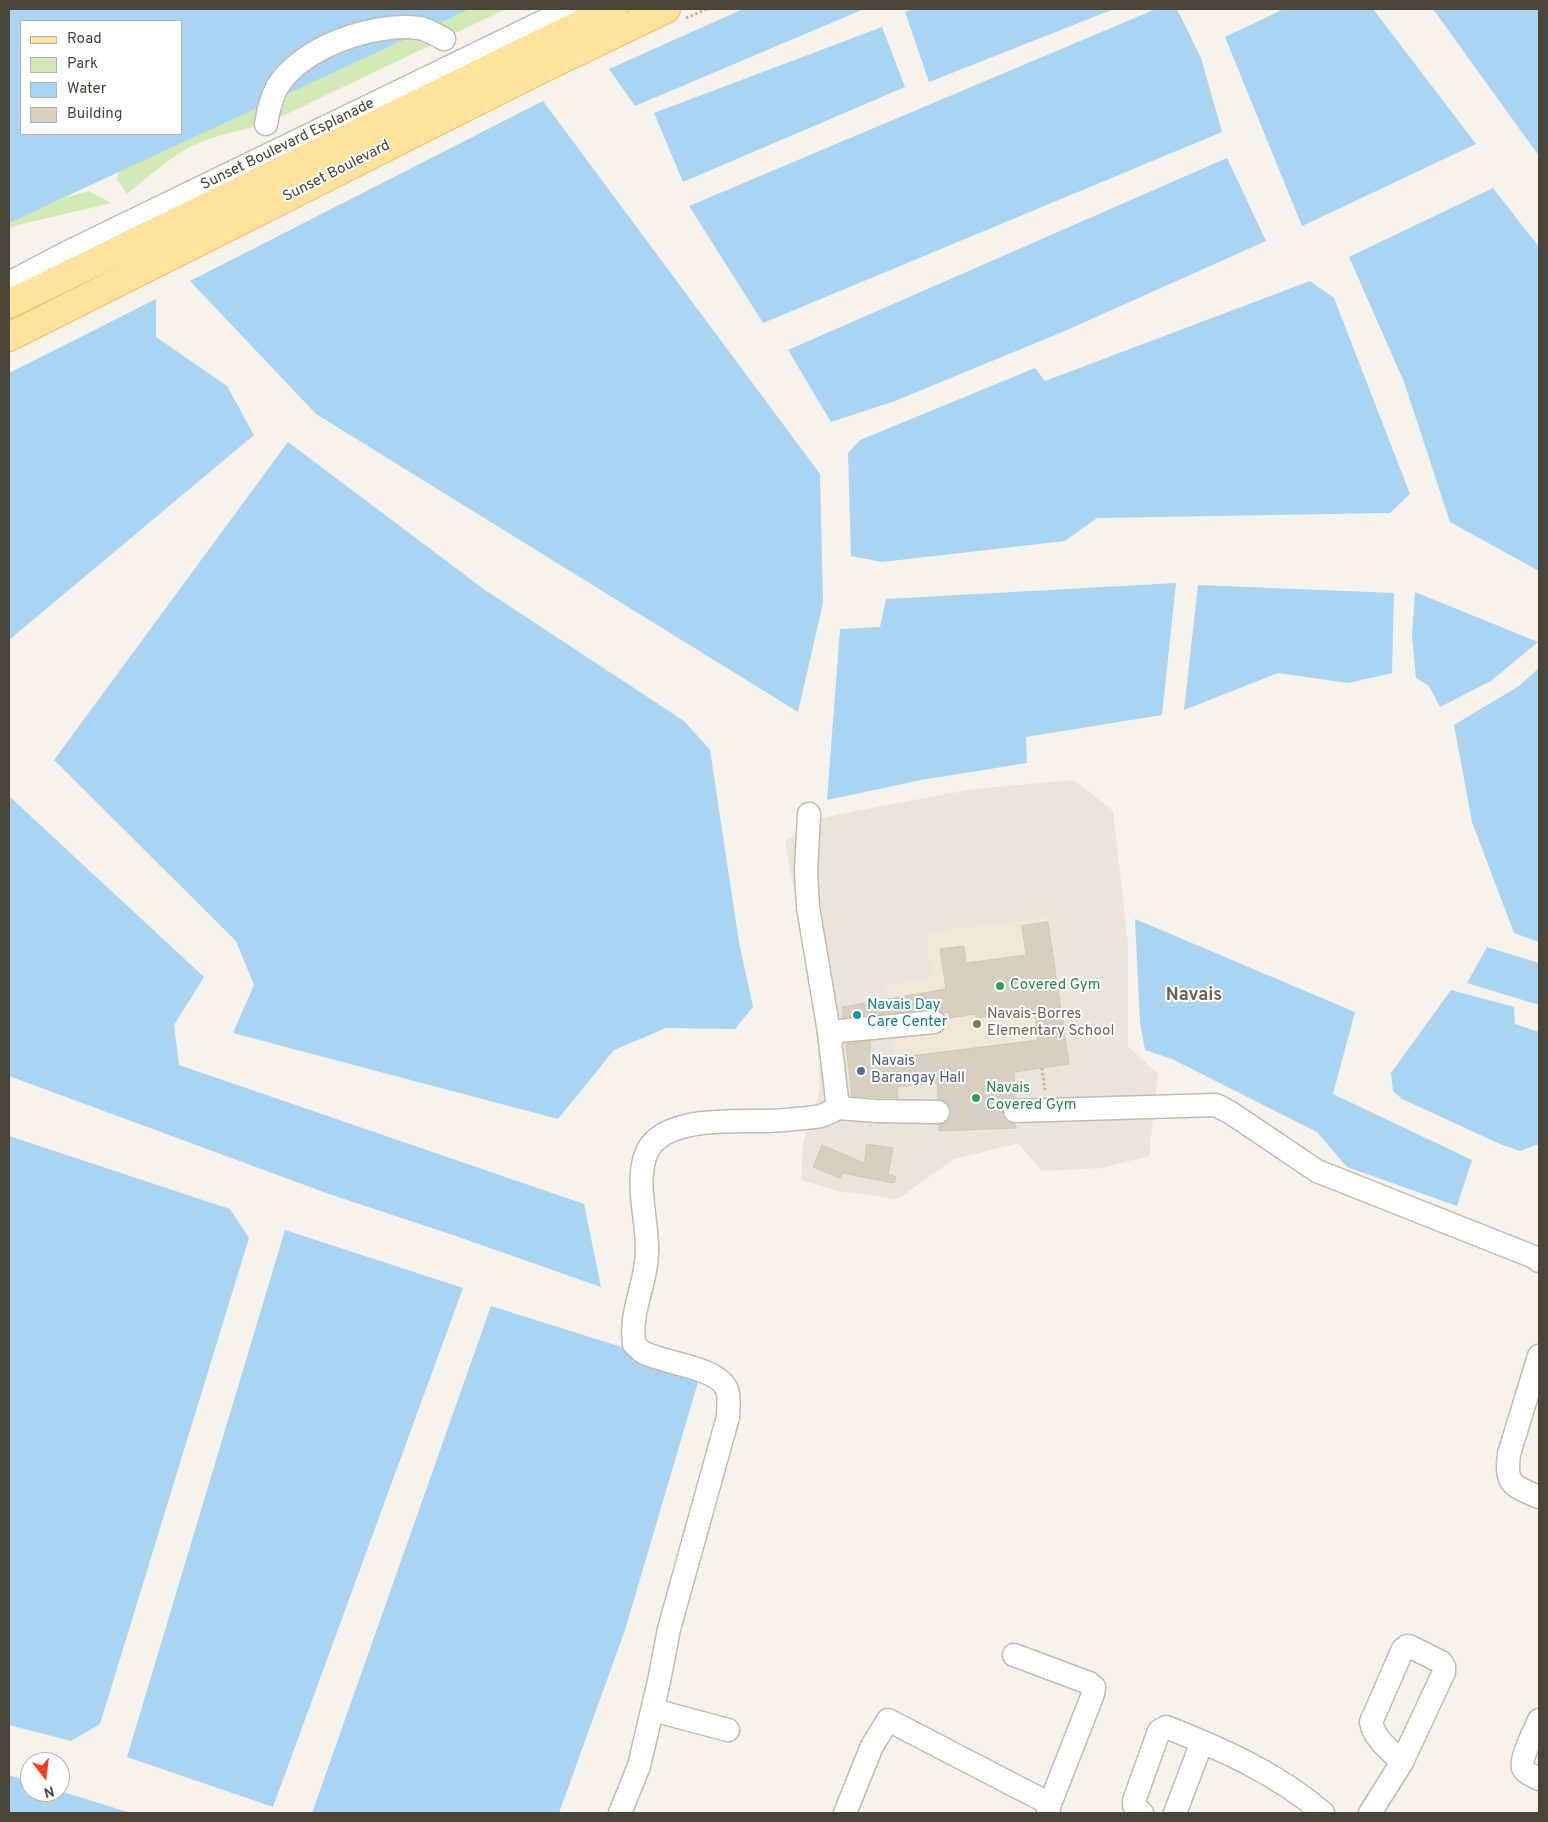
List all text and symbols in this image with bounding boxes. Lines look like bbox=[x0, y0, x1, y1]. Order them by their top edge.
legend bbox=[20, 20, 182, 135]
text: Road bbox=[67, 30, 102, 49]
text: Park bbox=[67, 55, 98, 74]
text: Water bbox=[67, 80, 106, 99]
street label: Sunset Boulevard Esplanade bbox=[198, 95, 378, 195]
text: Building bbox=[67, 105, 122, 124]
street label: Sunset Boulevard bbox=[280, 137, 394, 207]
place label: Covered Gym bbox=[1010, 977, 1100, 995]
marker: Covered Gym bbox=[994, 980, 1006, 992]
district label: Navais bbox=[1166, 985, 1222, 1007]
place label: Navais Day Care Center bbox=[867, 997, 948, 1032]
place label: Navais-Borres Elementary School bbox=[987, 1006, 1114, 1041]
marker: Navais Day Care Center bbox=[851, 1009, 863, 1021]
marker: Navais-Borres Elementary School bbox=[971, 1018, 983, 1030]
place label: Navais Barangay Hall bbox=[871, 1053, 965, 1088]
marker: Navais Barangay Hall bbox=[855, 1065, 867, 1077]
place label: Navais Covered Gym bbox=[986, 1080, 1076, 1115]
marker: Navais Covered Gym bbox=[970, 1092, 982, 1104]
north arrow bbox=[20, 1752, 70, 1802]
text: N bbox=[42, 1781, 56, 1801]

